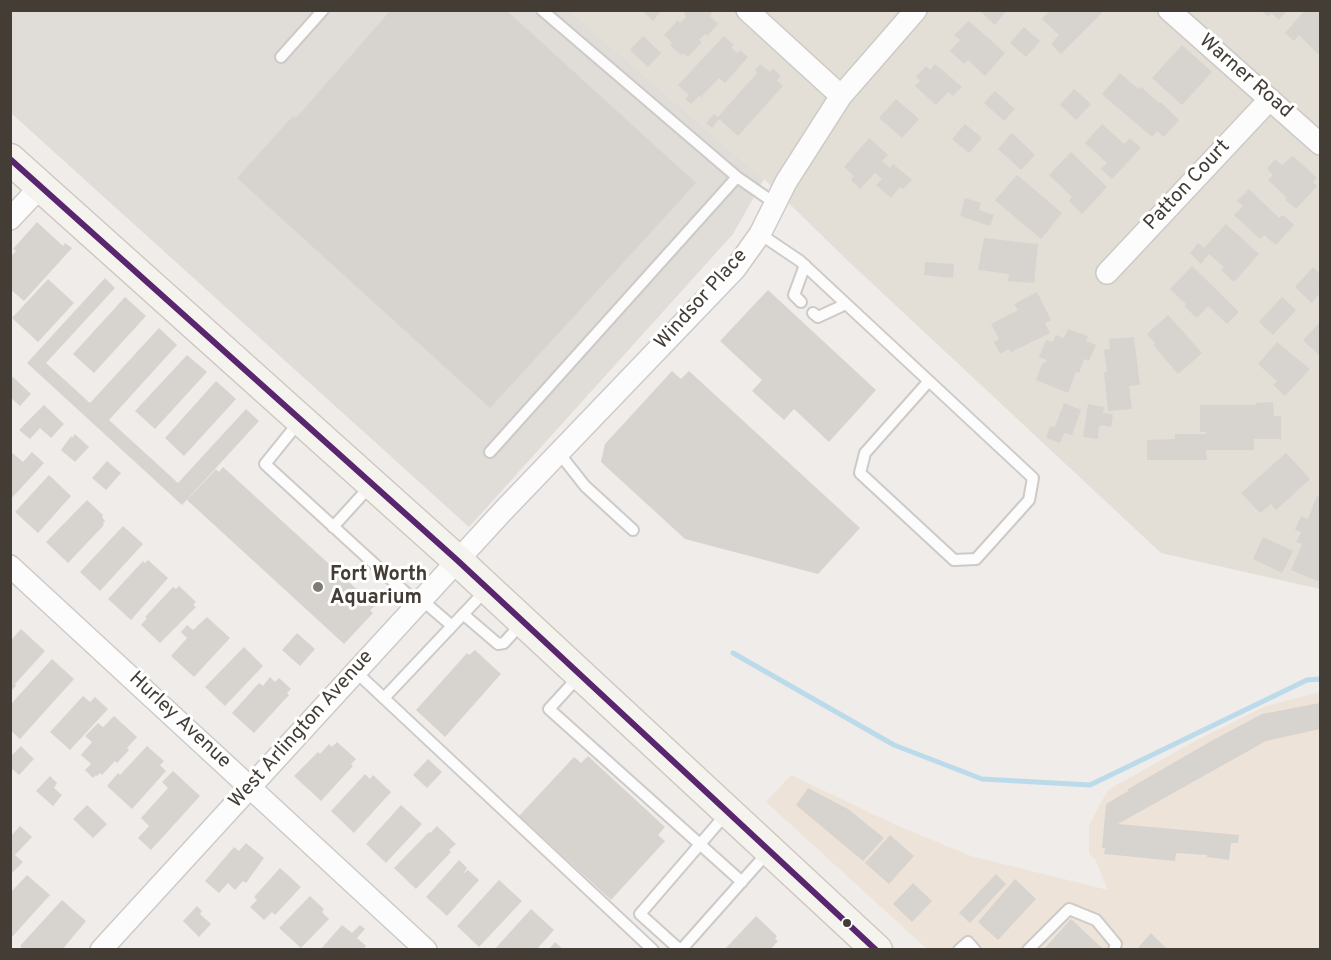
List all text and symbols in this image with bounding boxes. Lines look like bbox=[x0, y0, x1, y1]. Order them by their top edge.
street label: Warner Road bbox=[1193, 30, 1297, 124]
street label: Patton Court bbox=[1140, 136, 1236, 236]
street label: Windsor Place bbox=[651, 245, 753, 355]
place label: Fort Worth Aquarium bbox=[330, 564, 427, 611]
marker: Fort Worth Aquarium bbox=[311, 580, 325, 594]
street label: West Arlington Avenue bbox=[225, 646, 379, 814]
street label: Hurley Avenue bbox=[123, 668, 235, 774]
unlabelled marker bbox=[841, 917, 853, 929]

